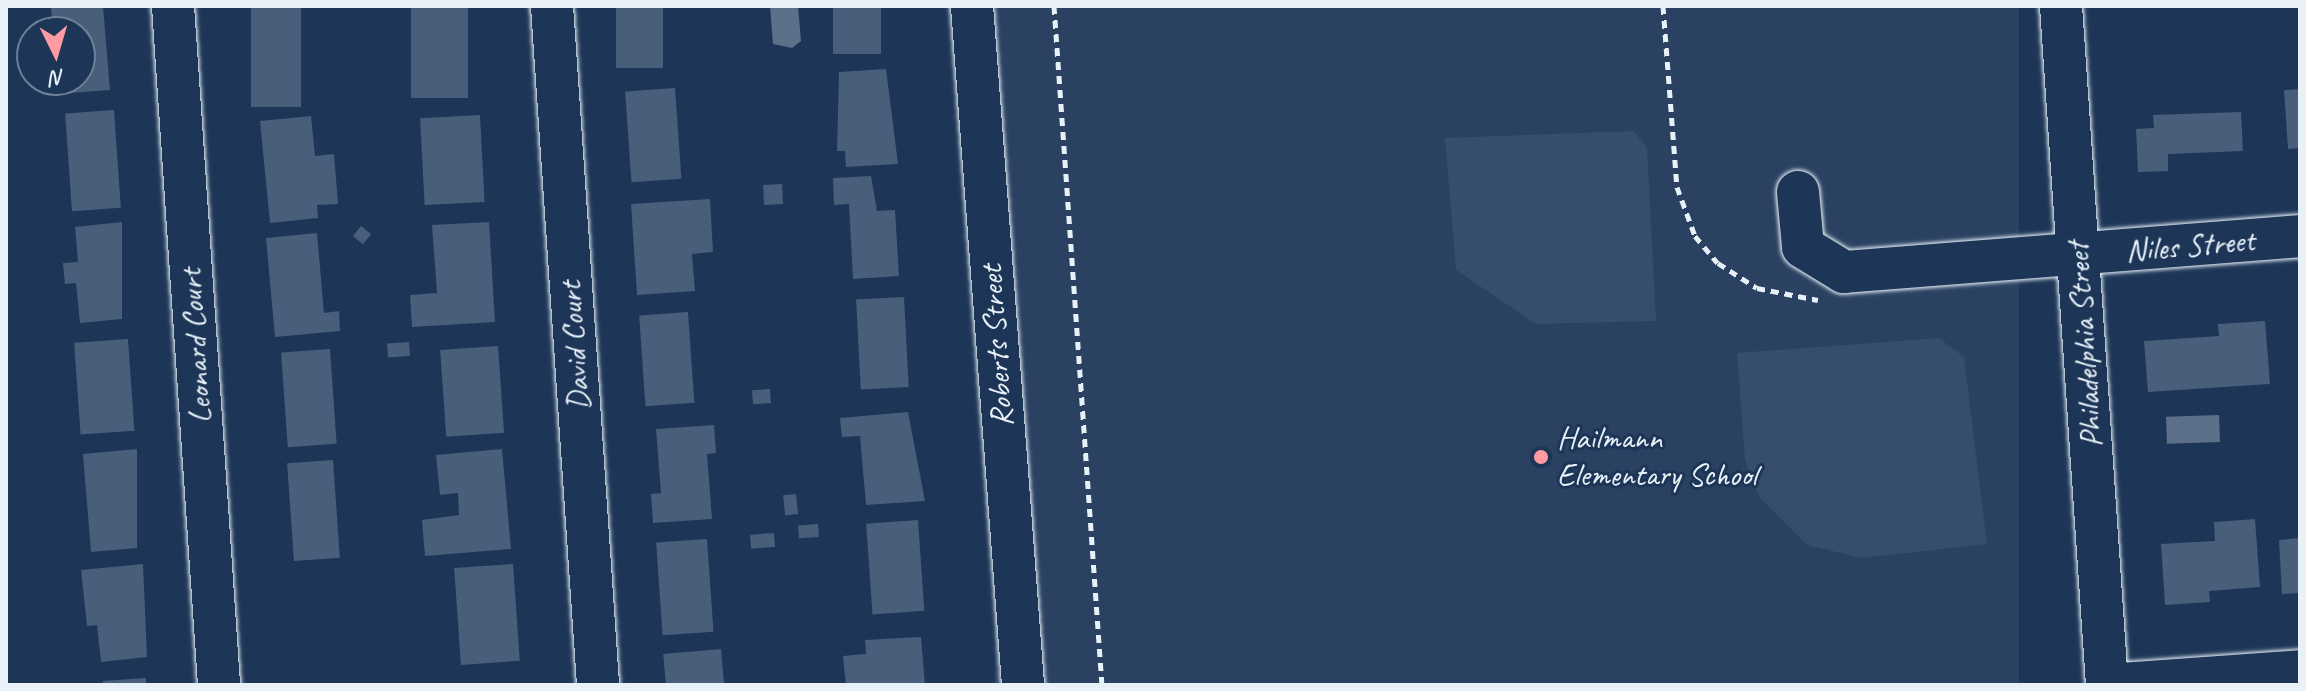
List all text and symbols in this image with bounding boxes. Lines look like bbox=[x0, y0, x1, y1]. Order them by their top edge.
north arrow bbox=[16, 16, 96, 96]
text: N bbox=[50, 63, 66, 92]
street label: Niles Street bbox=[2124, 221, 2256, 271]
street label: Philadelphia Street bbox=[2059, 241, 2111, 449]
street label: Roberts Street bbox=[972, 263, 1022, 429]
street label: Leonard Court bbox=[171, 267, 221, 425]
street label: David Court bbox=[551, 280, 599, 412]
place label: Hailmann Elementary School bbox=[1557, 420, 1757, 495]
marker: Hailmann Elementary School bbox=[1532, 448, 1550, 466]

